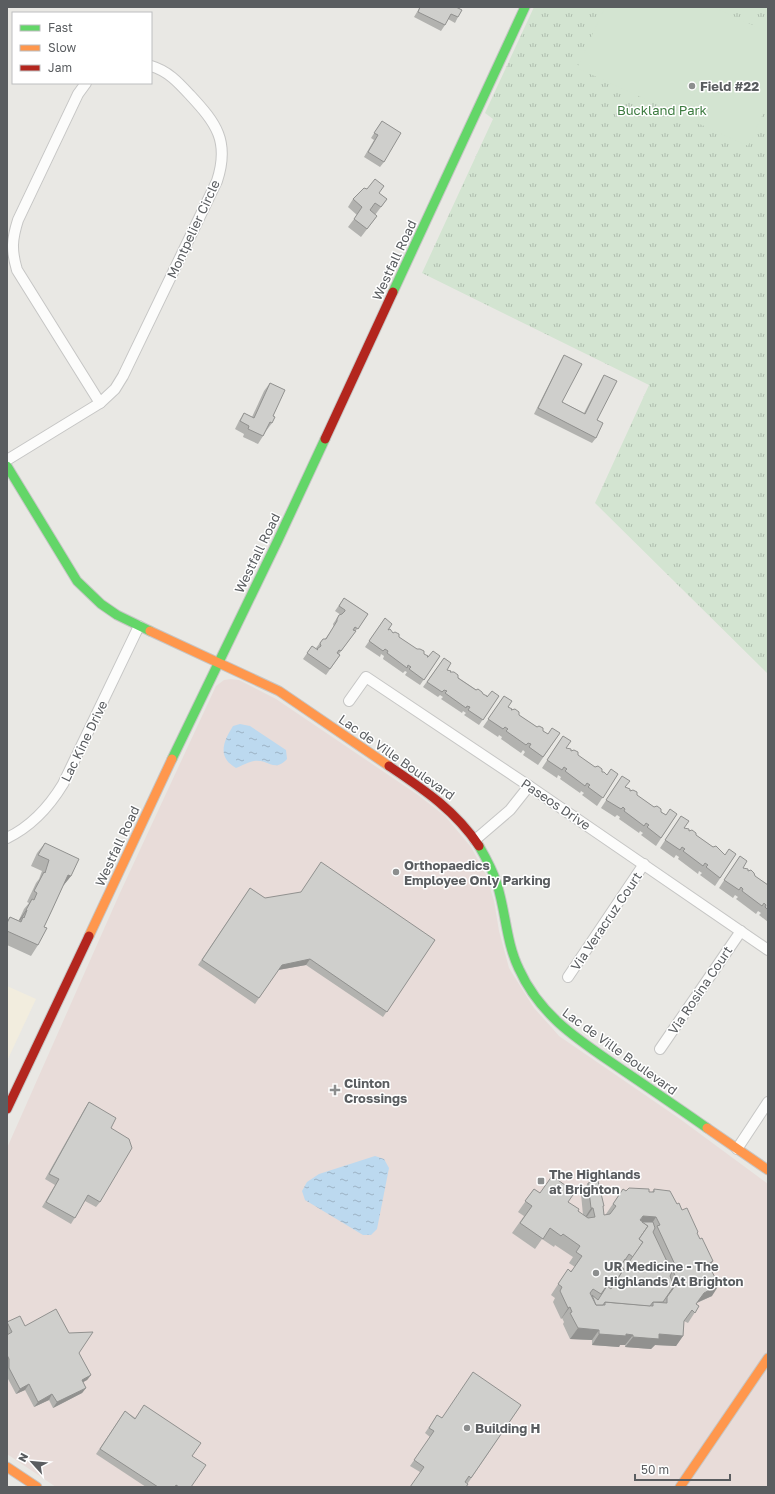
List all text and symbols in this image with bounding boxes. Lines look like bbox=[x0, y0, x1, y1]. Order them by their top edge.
legend bbox=[12, 12, 152, 84]
text: Fast bbox=[48, 20, 73, 35]
text: Slow bbox=[48, 40, 76, 55]
text: Jam bbox=[48, 60, 72, 75]
place label: Field #22 bbox=[700, 78, 759, 94]
marker: Field #22 bbox=[687, 81, 697, 91]
park label: Buckland Park bbox=[617, 102, 708, 118]
street label: Montpelier Circle bbox=[163, 177, 223, 281]
street label: Westfall Road bbox=[368, 217, 420, 303]
street label: Westfall Road bbox=[231, 510, 283, 596]
street label: Lac Kine Drive bbox=[57, 698, 111, 784]
street label: Lac de Ville Boulevard bbox=[336, 711, 458, 803]
street label: Paseos Drive bbox=[518, 775, 594, 833]
street label: Westfall Road bbox=[91, 803, 143, 889]
place label: Orthopaedics Employee Only Parking bbox=[404, 857, 551, 888]
marker: Orthopaedics Employee Only Parking bbox=[391, 867, 401, 877]
street label: Via Veracruz Court bbox=[567, 869, 645, 973]
street label: Via Rosina Court bbox=[664, 943, 736, 1037]
street label: Lac de Ville Boulevard bbox=[559, 1004, 681, 1098]
place label: Clinton Crossings bbox=[344, 1075, 407, 1106]
marker: Clinton Crossings bbox=[329, 1084, 341, 1096]
place label: The Highlands at Brighton bbox=[549, 1166, 641, 1197]
marker: The Highlands at Brighton bbox=[536, 1176, 546, 1186]
place label: UR Medicine - The Highlands At Brighton bbox=[604, 1258, 744, 1289]
marker: UR Medicine - The Highlands At Brighton bbox=[591, 1268, 601, 1278]
place label: Building H bbox=[475, 1420, 540, 1436]
marker: Building H bbox=[462, 1423, 472, 1433]
north arrow bbox=[12, 1442, 52, 1482]
text: N bbox=[15, 1451, 30, 1464]
scale bar bbox=[635, 1456, 730, 1482]
text: 50 m bbox=[641, 1462, 669, 1477]

